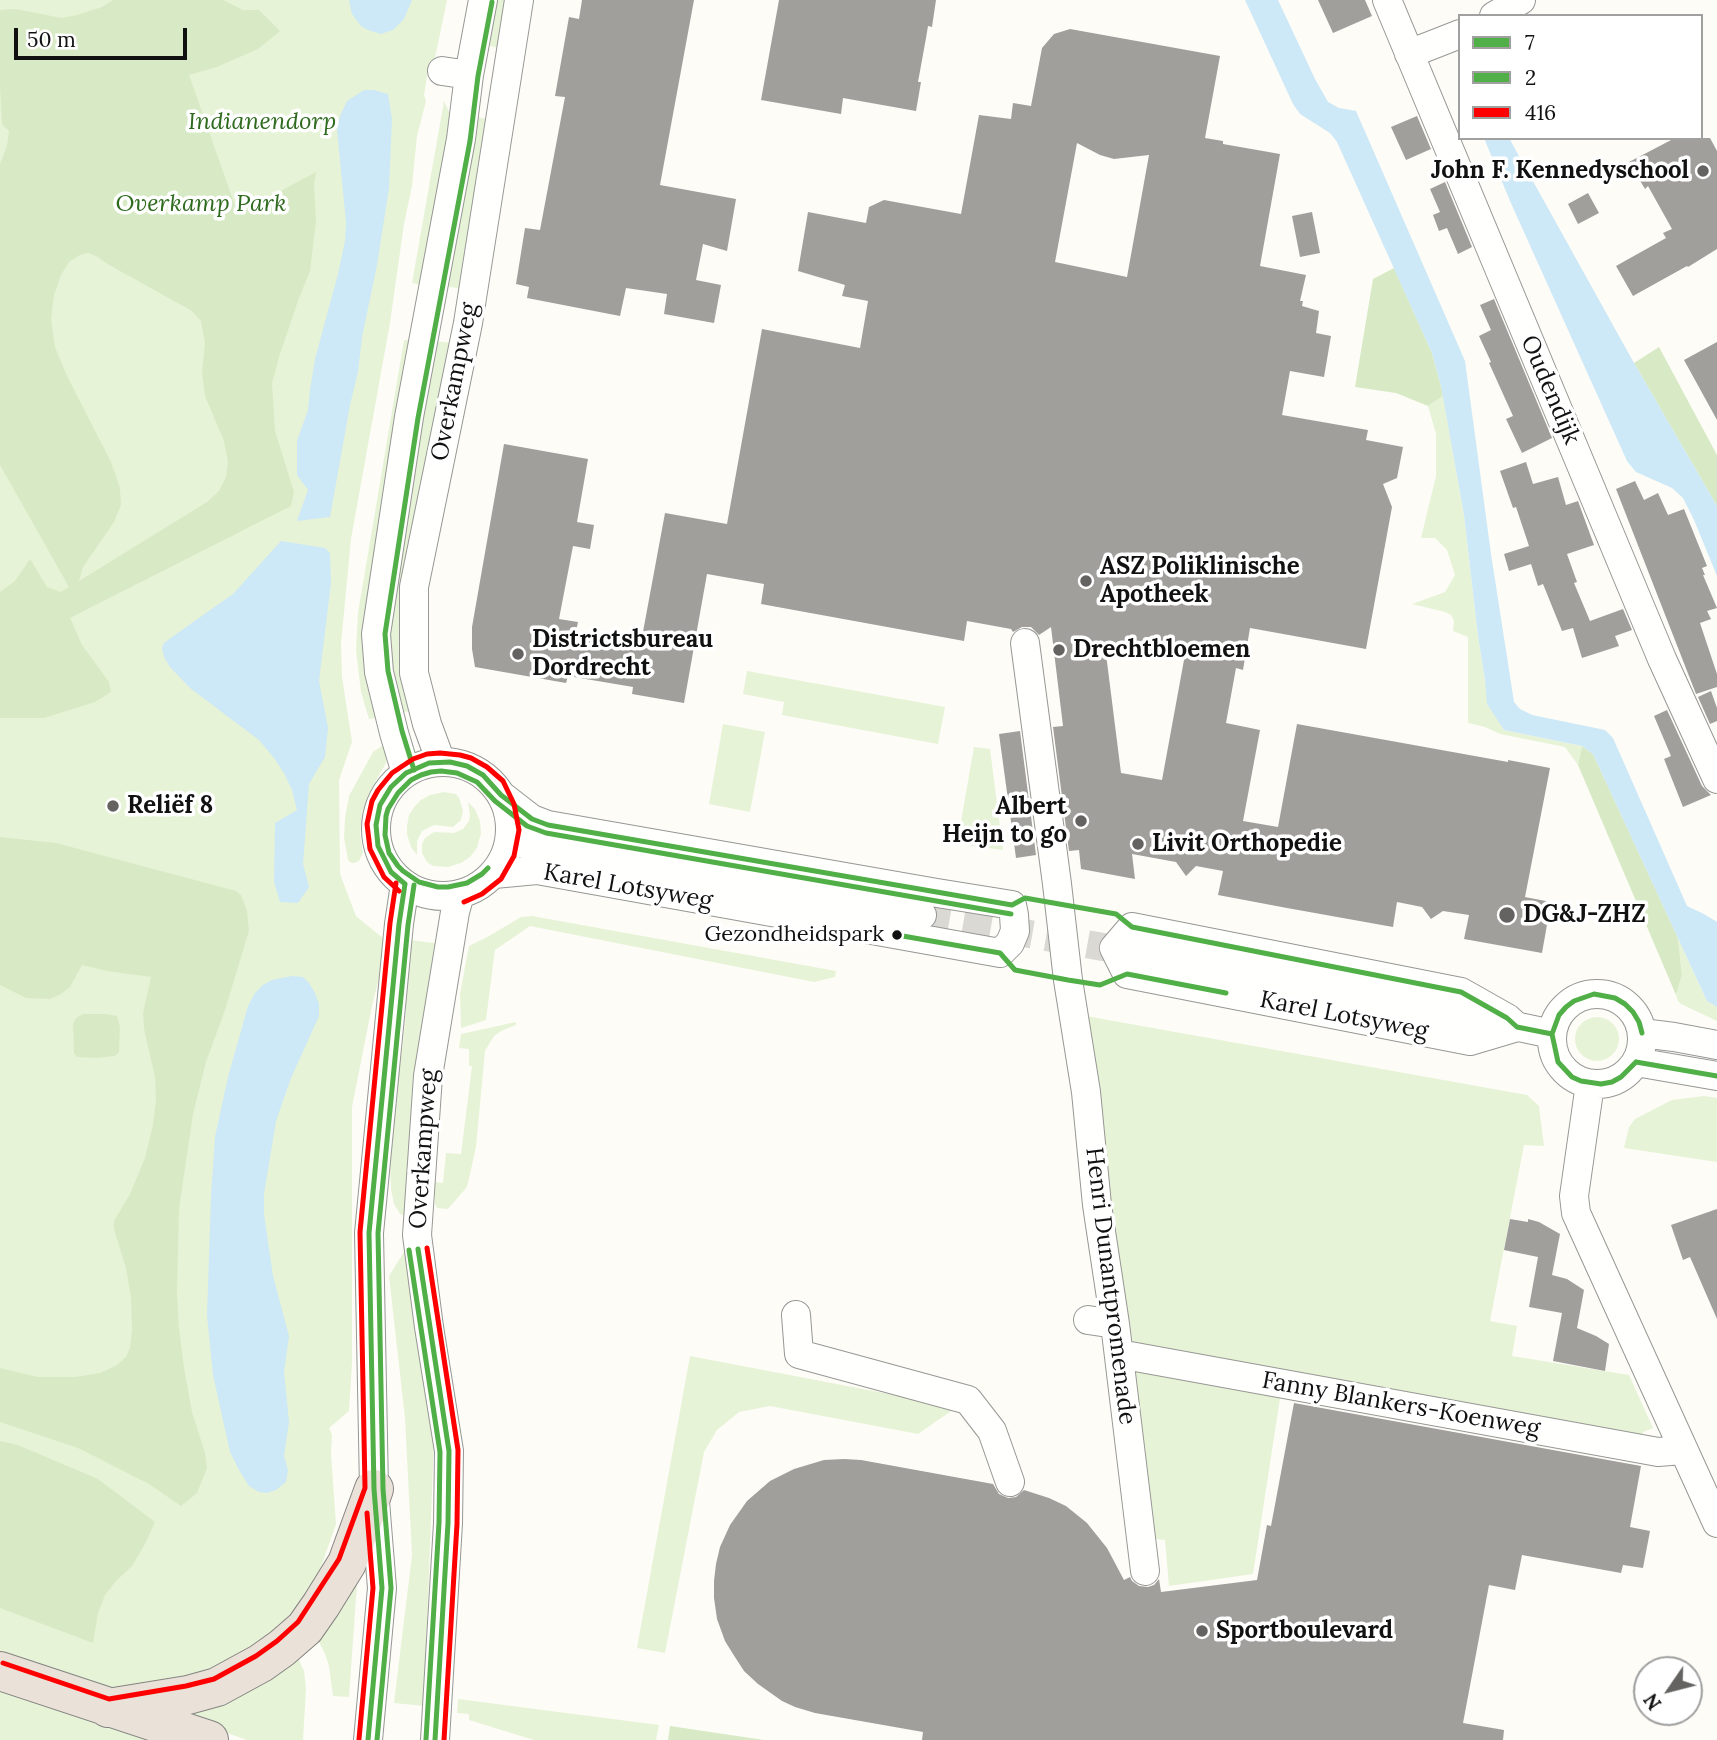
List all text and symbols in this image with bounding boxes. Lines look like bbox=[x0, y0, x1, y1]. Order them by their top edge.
scale bar bbox=[18, 14, 191, 58]
legend bbox=[1458, 14, 1703, 140]
text: 50 m bbox=[27, 26, 76, 53]
text: 7 bbox=[1525, 29, 1535, 56]
text: 2 bbox=[1525, 64, 1536, 91]
text: 416 bbox=[1525, 99, 1556, 126]
park label: Indianendorp bbox=[188, 108, 336, 136]
place label: John F. Kennedyschool bbox=[1431, 157, 1689, 185]
marker: John F. Kennedyschool bbox=[1695, 163, 1711, 179]
park label: Overkamp Park bbox=[116, 190, 286, 218]
street label: Overkampweg bbox=[426, 300, 484, 464]
street label: Oudendijk bbox=[1514, 331, 1586, 449]
place label: ASZ Poliklinische Apotheek bbox=[1100, 553, 1300, 609]
marker: ASZ Poliklinische Apotheek bbox=[1078, 573, 1094, 589]
place label: Districtsbureau Dordrecht bbox=[532, 626, 713, 682]
place label: Drechtbloemen bbox=[1073, 636, 1250, 664]
marker: Drechtbloemen bbox=[1051, 642, 1067, 658]
marker: Districtsbureau Dordrecht bbox=[510, 646, 526, 662]
place label: Reliëf 8 bbox=[127, 792, 213, 820]
place label: Albert Heijn to go bbox=[942, 793, 1067, 849]
marker: Reliëf 8 bbox=[105, 798, 121, 814]
marker: Albert Heijn to go bbox=[1073, 813, 1089, 829]
place label: Livit Orthopedie bbox=[1152, 830, 1342, 858]
marker: Livit Orthopedie bbox=[1130, 836, 1146, 852]
street label: Karel Lotsyweg bbox=[541, 858, 715, 916]
place label: DG&J-ZHZ bbox=[1523, 901, 1646, 929]
marker: DG&J-ZHZ bbox=[1497, 905, 1517, 925]
place label: Gezondheidspark bbox=[705, 922, 884, 948]
marker: Gezondheidspark bbox=[890, 928, 904, 942]
street label: Karel Lotsyweg bbox=[1257, 986, 1431, 1046]
street label: Overkampweg bbox=[404, 1068, 444, 1230]
street label: Henri Dunantpromenade bbox=[1079, 1146, 1141, 1426]
street label: Fanny Blankers-Koenweg bbox=[1260, 1366, 1542, 1444]
place label: Sportboulevard bbox=[1216, 1617, 1393, 1645]
marker: Sportboulevard bbox=[1194, 1623, 1210, 1639]
north arrow bbox=[1633, 1656, 1703, 1726]
text: N bbox=[1638, 1689, 1666, 1715]

